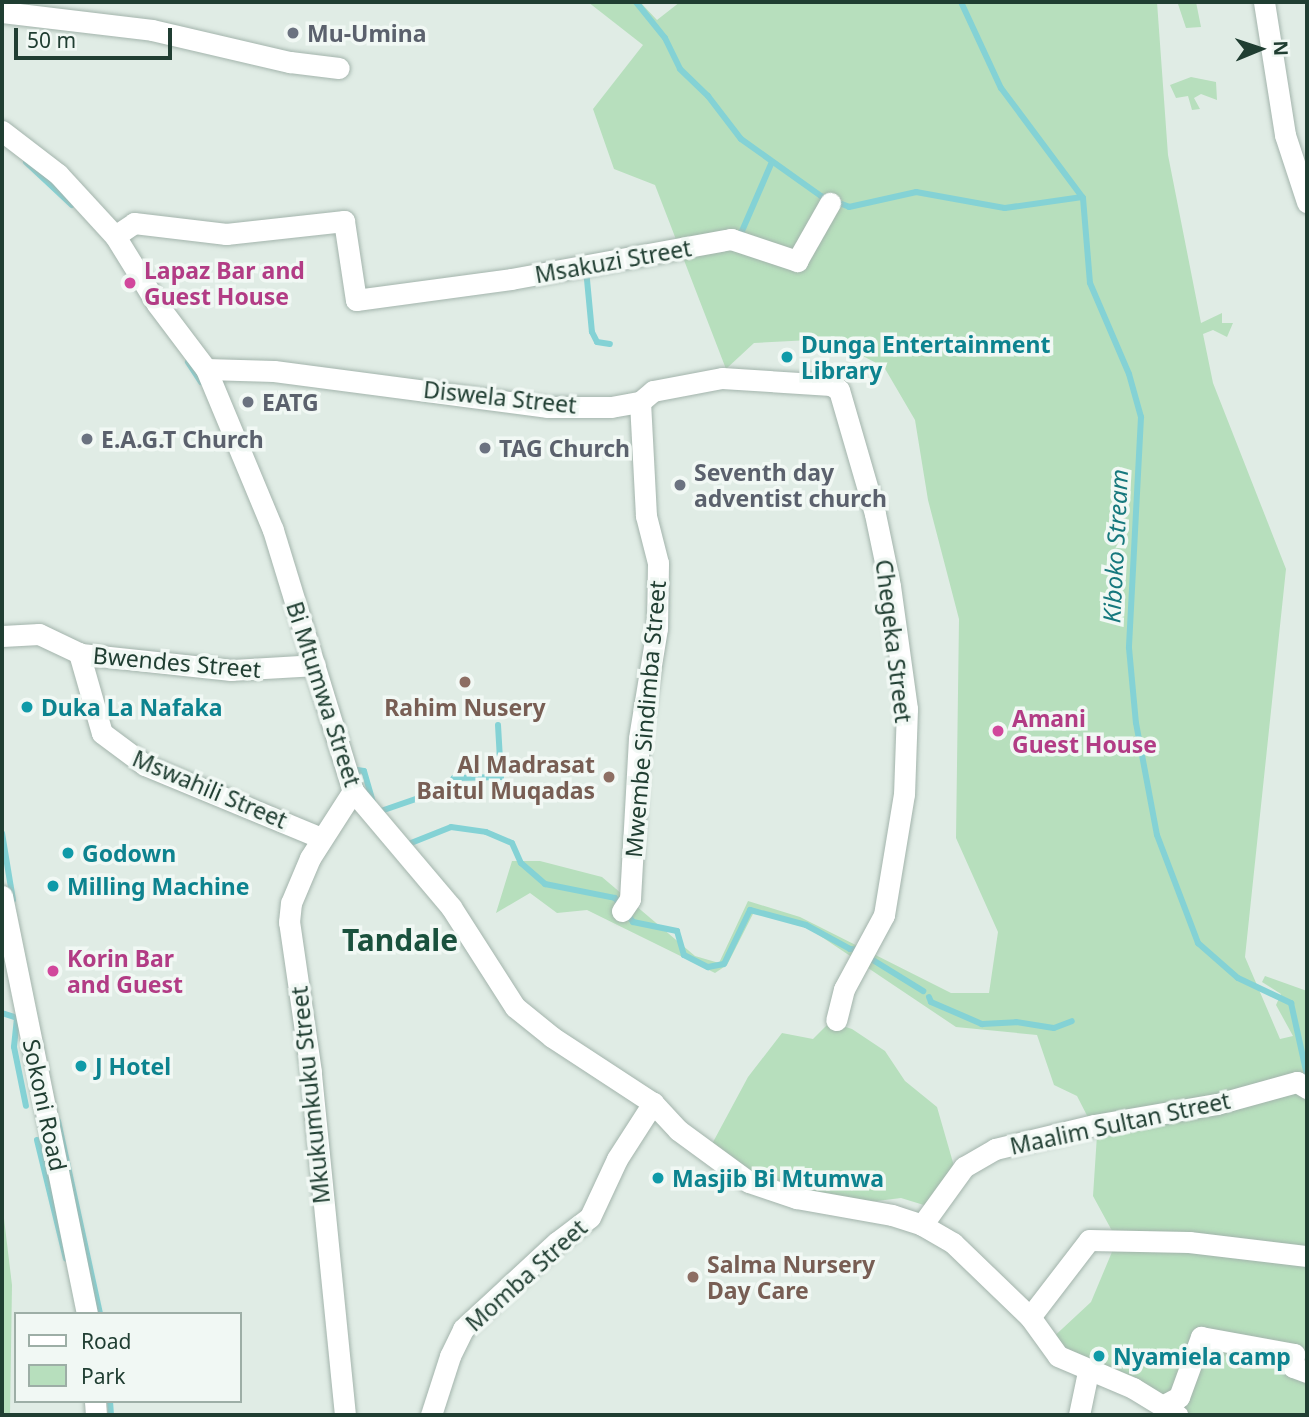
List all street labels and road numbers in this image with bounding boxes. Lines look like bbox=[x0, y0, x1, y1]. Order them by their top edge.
street label: Msakuzi Street bbox=[533, 234, 693, 288]
street label: Diswela Street bbox=[422, 375, 578, 419]
street label: Chegeka Street bbox=[870, 558, 918, 724]
street label: Mwembe Sindimba Street bbox=[619, 579, 671, 859]
street label: Bi Mtumwa Street bbox=[281, 598, 367, 790]
street label: Bwendes Street bbox=[92, 641, 262, 683]
street label: Mswahili Street bbox=[129, 744, 291, 834]
street label: Mkukumkuku Street bbox=[285, 985, 335, 1205]
street label: Sokoni Road bbox=[18, 1037, 72, 1173]
street label: Maalim Sultan Street bbox=[1007, 1086, 1233, 1160]
street label: Momba Street bbox=[460, 1213, 592, 1337]

